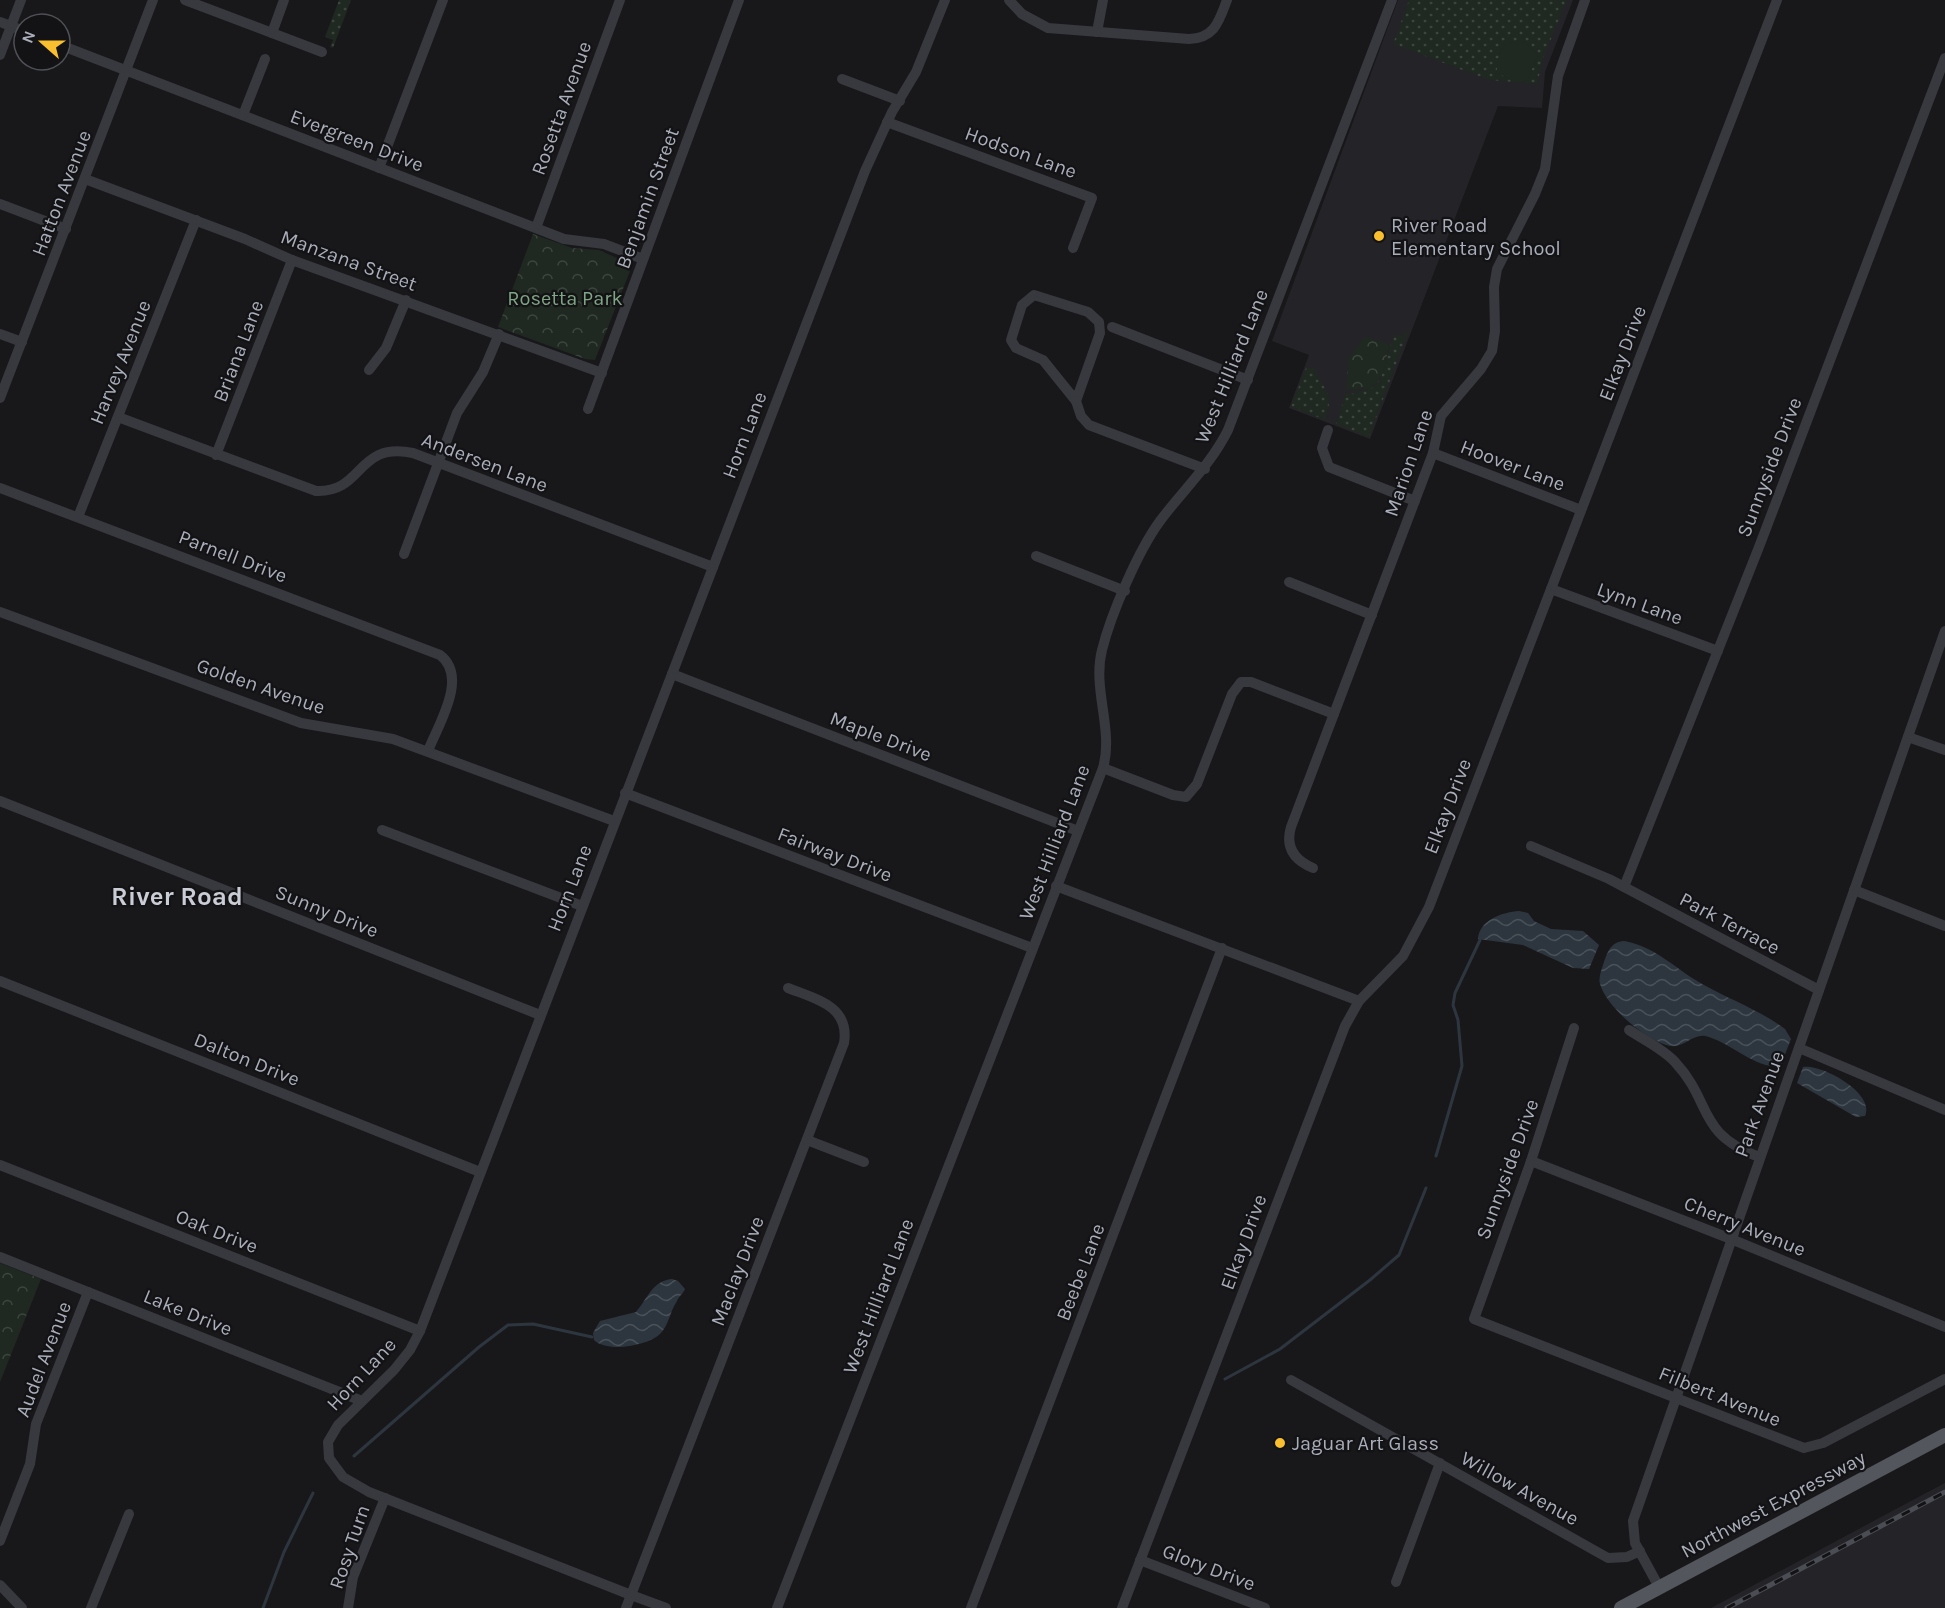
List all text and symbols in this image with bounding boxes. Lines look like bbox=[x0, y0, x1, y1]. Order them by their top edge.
north arrow bbox=[12, 12, 72, 72]
text: N bbox=[18, 28, 39, 46]
street label: Rosetta Avenue bbox=[527, 38, 596, 178]
street label: Evergreen Drive bbox=[287, 104, 427, 176]
street label: Hodson Lane bbox=[962, 122, 1080, 183]
street label: Benjamin Street bbox=[611, 124, 684, 272]
street label: Hatton Avenue bbox=[27, 127, 96, 259]
place label: River Road Elementary School bbox=[1391, 214, 1561, 260]
street label: Manzana Street bbox=[278, 225, 421, 296]
marker: River Road Elementary School bbox=[1372, 229, 1386, 243]
street label: West Hilliard Lane bbox=[1190, 286, 1273, 447]
park label: Rosetta Park bbox=[507, 287, 623, 310]
street label: Harvey Avenue bbox=[85, 297, 156, 428]
street label: Briana Lane bbox=[209, 297, 268, 405]
street label: Elkay Drive bbox=[1594, 302, 1651, 404]
street label: Horn Lane bbox=[717, 389, 772, 482]
street label: Sunnyside Drive bbox=[1732, 394, 1807, 540]
street label: Marion Lane bbox=[1379, 407, 1438, 520]
street label: Andersen Lane bbox=[419, 428, 551, 497]
street label: Hoover Lane bbox=[1457, 435, 1568, 496]
street label: Parnell Drive bbox=[175, 525, 290, 588]
street label: Lynn Lane bbox=[1594, 577, 1686, 630]
street label: Golden Avenue bbox=[194, 654, 328, 719]
street label: Maple Drive bbox=[827, 707, 935, 766]
street label: Elkay Drive bbox=[1419, 755, 1476, 857]
street label: West Hilliard Lane bbox=[1014, 761, 1095, 923]
street label: Fairway Drive bbox=[774, 822, 895, 887]
street label: Horn Lane bbox=[542, 842, 597, 935]
street label: Sunny Drive bbox=[272, 880, 382, 943]
district label: River Road bbox=[111, 881, 243, 912]
street label: Park Terrace bbox=[1676, 887, 1784, 959]
street label: Dalton Drive bbox=[191, 1028, 303, 1091]
street label: Park Avenue bbox=[1730, 1048, 1789, 1160]
street label: Sunnyside Drive bbox=[1471, 1096, 1544, 1243]
street label: Elkay Drive bbox=[1216, 1191, 1271, 1293]
street label: Cherry Avenue bbox=[1681, 1192, 1809, 1261]
street label: Oak Drive bbox=[172, 1205, 261, 1258]
street label: Maclay Drive bbox=[706, 1213, 769, 1329]
street label: West Hilliard Lane bbox=[838, 1215, 919, 1377]
street label: Beebe Lane bbox=[1051, 1220, 1110, 1324]
street label: Lake Drive bbox=[140, 1284, 235, 1341]
street label: Audel Avenue bbox=[11, 1298, 76, 1420]
street label: Horn Lane bbox=[322, 1333, 401, 1415]
street label: Filbert Avenue bbox=[1655, 1362, 1784, 1431]
place label: Jaguar Art Glass bbox=[1292, 1432, 1439, 1455]
marker: Jaguar Art Glass bbox=[1273, 1436, 1287, 1450]
street label: Northwest Expressway bbox=[1677, 1446, 1869, 1563]
street label: Willow Avenue bbox=[1457, 1447, 1583, 1530]
street label: Rosy Turn bbox=[324, 1502, 375, 1592]
street label: Glory Drive bbox=[1159, 1539, 1258, 1596]

